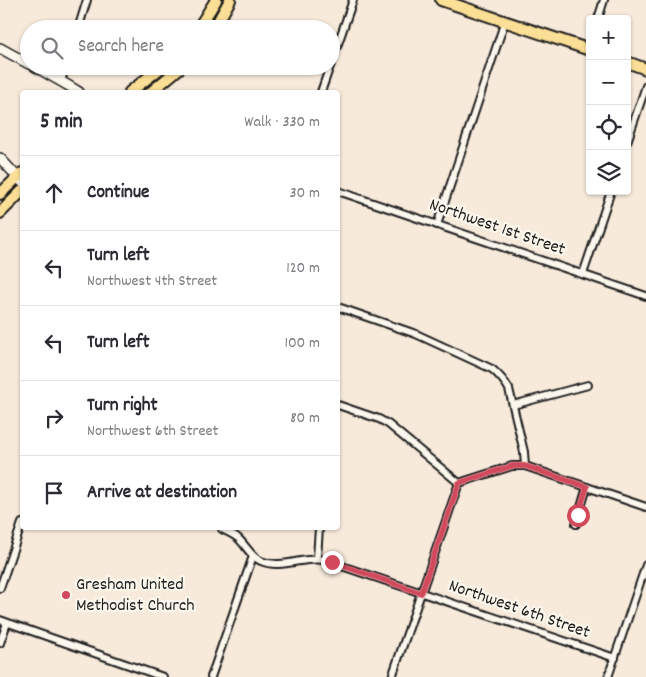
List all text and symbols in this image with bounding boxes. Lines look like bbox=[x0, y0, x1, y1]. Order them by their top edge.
map controls bbox=[586, 15, 631, 195]
button: + bbox=[586, 15, 631, 60]
search box bbox=[20, 20, 340, 75]
icon: search bbox=[38, 34, 66, 62]
text: Search here bbox=[78, 34, 164, 61]
button: − bbox=[586, 60, 631, 105]
button: locate bbox=[586, 105, 631, 150]
text: 5 min bbox=[40, 108, 83, 138]
text: Walk · 330 m bbox=[244, 111, 320, 134]
button: layers bbox=[586, 150, 631, 195]
icon: ahead bbox=[40, 179, 68, 207]
text: Continue bbox=[87, 180, 149, 207]
text: 30 m bbox=[290, 182, 320, 205]
street label: Northwest 1st Street bbox=[426, 193, 569, 263]
text: Turn left bbox=[87, 243, 150, 270]
icon: left bbox=[40, 254, 68, 282]
text: 120 m bbox=[286, 257, 320, 280]
text: Northwest 4th Street bbox=[87, 270, 217, 293]
icon: left bbox=[40, 329, 68, 357]
text: Turn left bbox=[87, 330, 150, 357]
text: 100 m bbox=[284, 332, 320, 355]
text: Turn right bbox=[87, 393, 158, 420]
icon: right bbox=[40, 404, 68, 432]
text: 80 m bbox=[290, 407, 320, 430]
text: Northwest 6th Street bbox=[87, 420, 218, 443]
icon: arrive bbox=[40, 479, 68, 507]
text: Arrive at destination bbox=[87, 480, 237, 507]
route start bbox=[567, 504, 590, 527]
route end bbox=[321, 551, 344, 574]
place label: Gresham United Methodist Church bbox=[76, 573, 195, 619]
street label: Northwest 6th Street bbox=[445, 574, 593, 646]
marker: Gresham United Methodist Church bbox=[60, 589, 72, 601]

